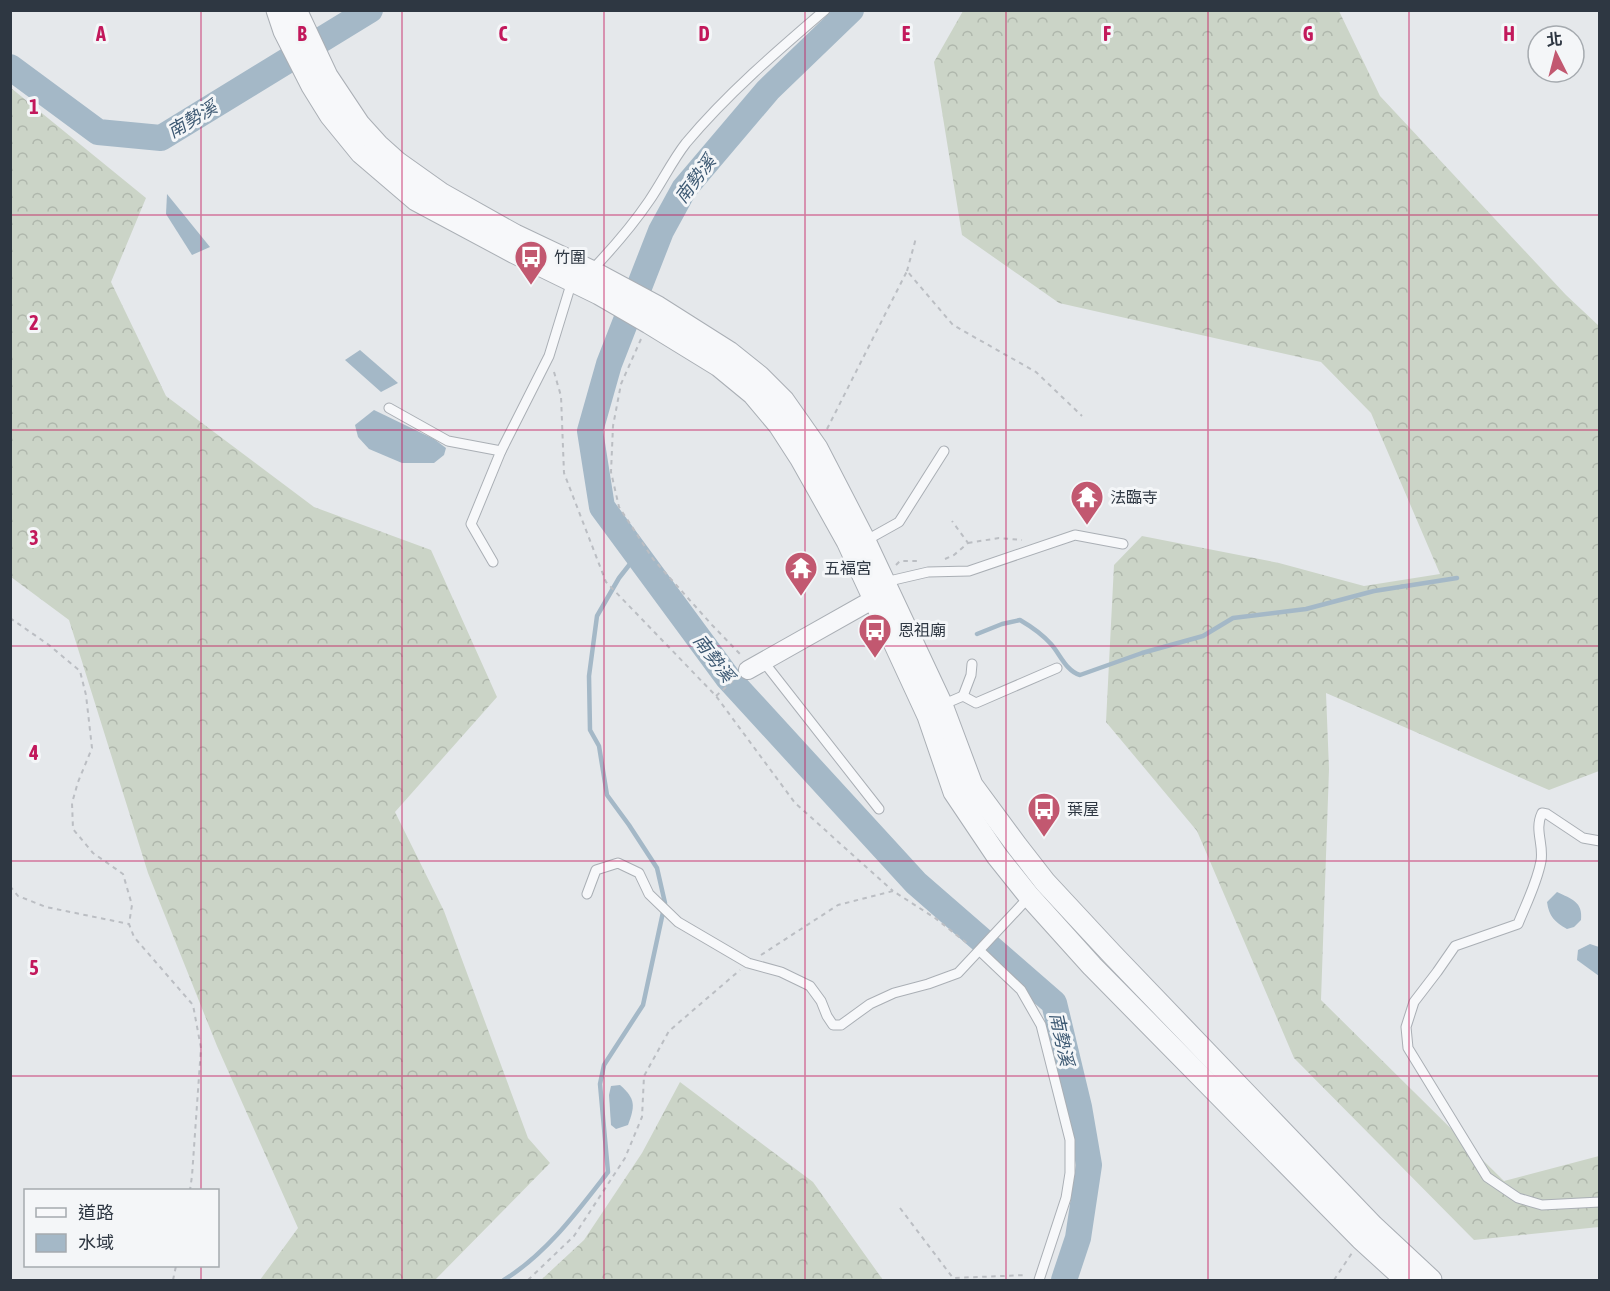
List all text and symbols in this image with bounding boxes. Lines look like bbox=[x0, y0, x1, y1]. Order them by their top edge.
text: A bbox=[95, 22, 106, 45]
text: B bbox=[297, 22, 307, 45]
text: C bbox=[499, 22, 508, 45]
text: D bbox=[698, 22, 710, 45]
text: E bbox=[902, 22, 911, 45]
text: F bbox=[1103, 22, 1111, 45]
text: G bbox=[1303, 22, 1314, 45]
text: H bbox=[1503, 22, 1515, 45]
north arrow bbox=[1526, 24, 1586, 84]
text: 北 bbox=[1546, 29, 1563, 49]
text: 1 bbox=[29, 95, 39, 118]
water label: 南勢溪 bbox=[163, 95, 223, 142]
water label: 南勢溪 bbox=[670, 149, 721, 207]
bus stop icon: 竹圍 bbox=[513, 239, 549, 286]
place label: 竹圍 bbox=[554, 248, 586, 266]
text: 2 bbox=[29, 311, 39, 334]
temple icon: 法臨寺 bbox=[1069, 479, 1105, 526]
place label: 法臨寺 bbox=[1110, 488, 1158, 506]
text: 3 bbox=[29, 526, 39, 549]
temple icon: 五福宮 bbox=[783, 550, 819, 597]
place label: 五福宮 bbox=[824, 559, 872, 577]
bus stop icon: 恩祖廟 bbox=[857, 612, 893, 659]
place label: 恩祖廟 bbox=[898, 621, 946, 639]
water label: 南勢溪 bbox=[689, 630, 740, 688]
text: 4 bbox=[28, 741, 39, 764]
bus stop icon: 葉屋 bbox=[1026, 791, 1062, 838]
place label: 葉屋 bbox=[1067, 800, 1099, 818]
text: 5 bbox=[29, 956, 39, 979]
water label: 南勢溪 bbox=[1046, 1010, 1079, 1071]
legend bbox=[24, 1189, 219, 1267]
text: 道路 bbox=[78, 1202, 114, 1223]
text: 水域 bbox=[78, 1232, 114, 1253]

